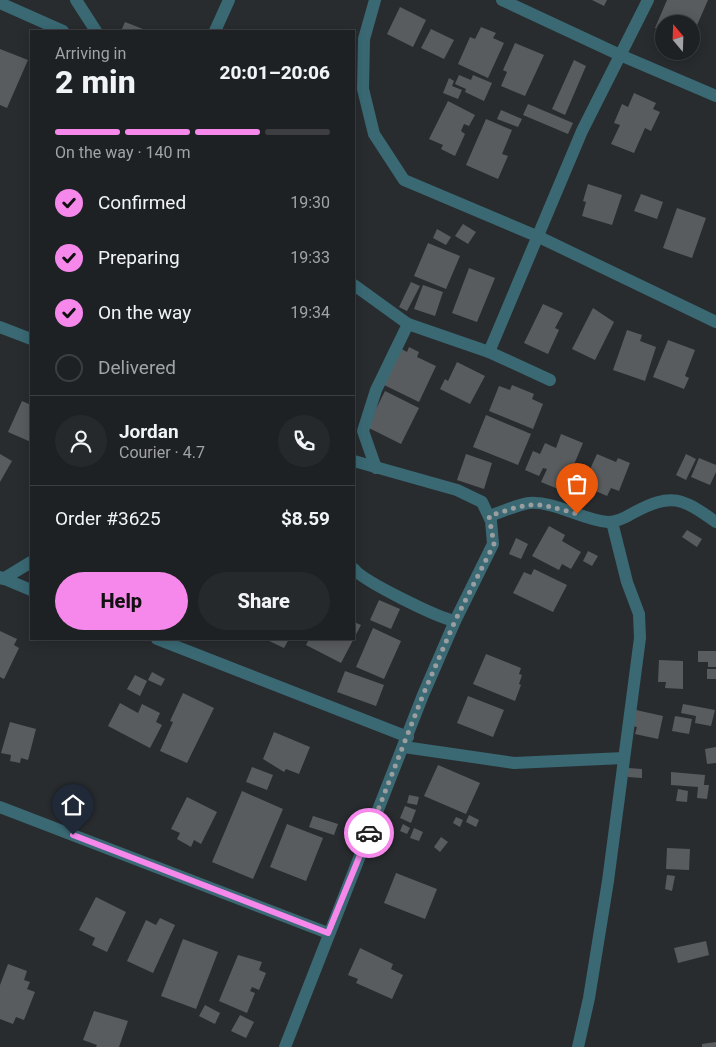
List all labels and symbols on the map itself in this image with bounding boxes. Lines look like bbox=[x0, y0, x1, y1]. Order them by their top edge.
north arrow bbox=[655, 15, 700, 60]
pin bbox=[556, 463, 598, 514]
pin bbox=[52, 784, 94, 835]
courier bbox=[344, 808, 394, 858]

